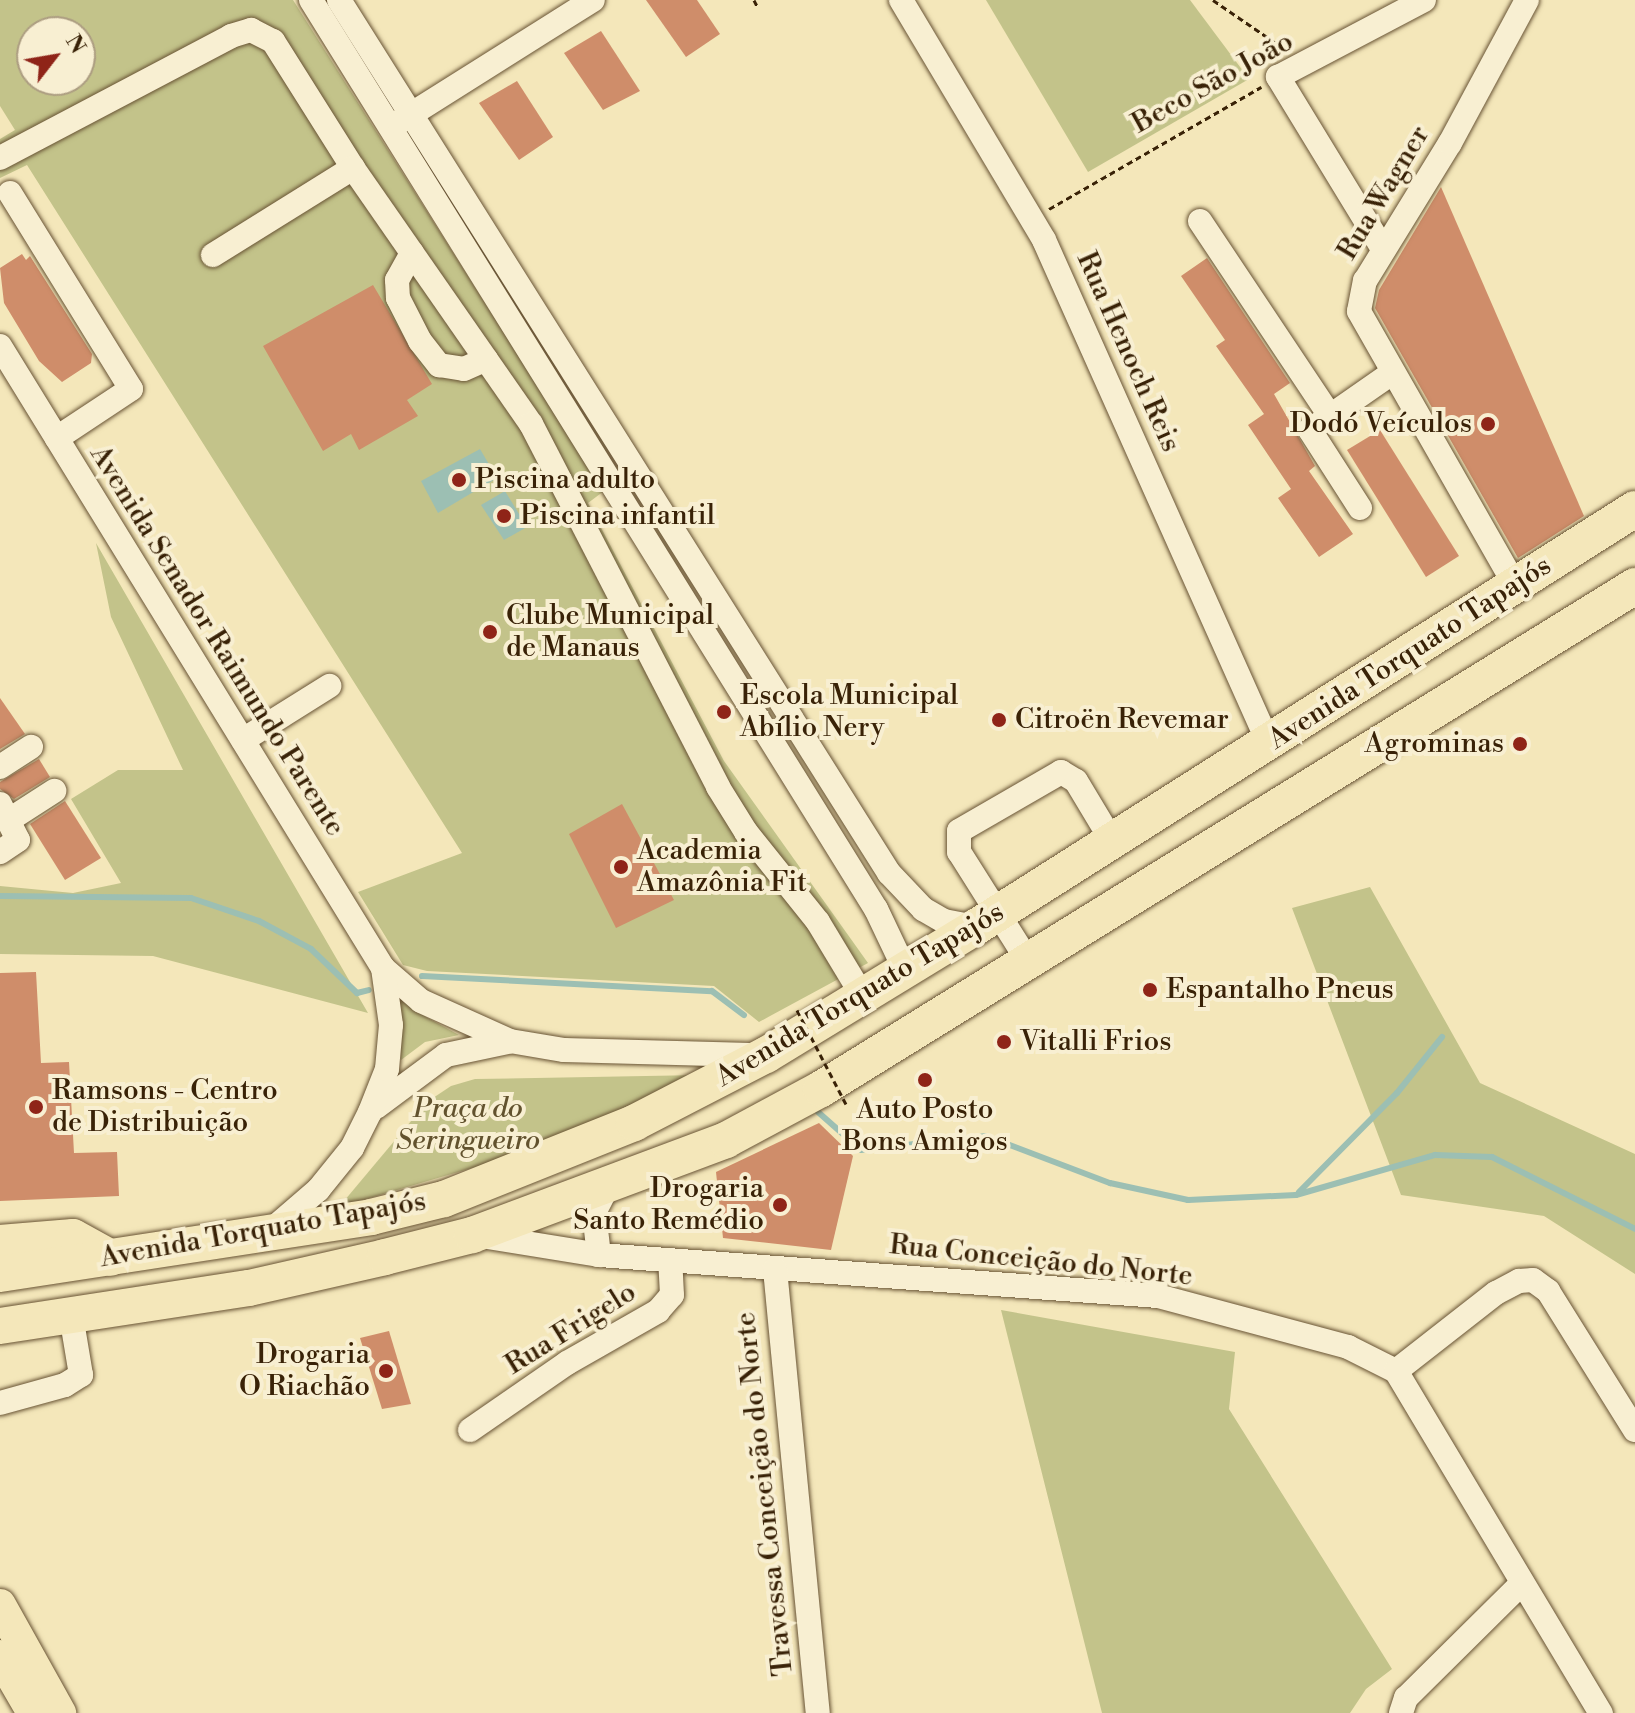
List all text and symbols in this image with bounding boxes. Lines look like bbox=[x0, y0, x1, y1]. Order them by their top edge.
north arrow bbox=[16, 16, 96, 96]
street label: Beco São João bbox=[1127, 25, 1299, 141]
text: N bbox=[59, 30, 91, 59]
street label: Rua Wagner bbox=[1331, 120, 1437, 266]
street label: Rua Henoch Reis bbox=[1069, 247, 1187, 457]
place label: Dodó Veículos bbox=[1290, 407, 1472, 441]
marker: Dodó Veículos bbox=[1479, 415, 1497, 433]
street label: Avenida Senador Raimundo Parente bbox=[82, 439, 352, 843]
place label: Piscina adulto bbox=[475, 463, 655, 497]
marker: Piscina adulto bbox=[450, 471, 468, 489]
place label: Piscina infantil bbox=[520, 499, 715, 533]
marker: Piscina infantil bbox=[495, 507, 513, 525]
street label: Avenida Torquato Tapajós bbox=[1262, 549, 1558, 757]
place label: Clube Municipal de Manaus bbox=[506, 599, 714, 665]
marker: Clube Municipal de Manaus bbox=[481, 623, 499, 641]
place label: Escola Municipal Abílio Nery bbox=[740, 679, 958, 745]
marker: Escola Municipal Abílio Nery bbox=[715, 703, 733, 721]
place label: Citroën Revemar bbox=[1015, 703, 1229, 737]
marker: Citroën Revemar bbox=[990, 711, 1008, 729]
place label: Agrominas bbox=[1364, 727, 1504, 761]
marker: Agrominas bbox=[1511, 735, 1529, 753]
place label: Academia Amazônia Fit bbox=[637, 834, 807, 900]
marker: Academia Amazônia Fit bbox=[612, 858, 630, 876]
street label: Avenida Torquato Tapajós bbox=[710, 896, 1010, 1094]
place label: Espantalho Pneus bbox=[1166, 973, 1394, 1007]
marker: Espantalho Pneus bbox=[1141, 981, 1159, 999]
place label: Vitalli Frios bbox=[1020, 1025, 1171, 1059]
marker: Vitalli Frios bbox=[995, 1033, 1013, 1051]
marker: Auto Posto Bons Amigos bbox=[916, 1071, 934, 1089]
place label: Ramsons - Centro de Distribuição bbox=[52, 1074, 278, 1140]
park label: Praça do Seringueiro bbox=[396, 1092, 540, 1158]
place label: Auto Posto Bons Amigos bbox=[842, 1093, 1008, 1159]
marker: Ramsons - Centro de Distribuição bbox=[27, 1098, 45, 1116]
place label: Drogaria Santo Remédio bbox=[573, 1172, 764, 1238]
street label: Avenida Torquato Tapajós bbox=[98, 1185, 428, 1275]
marker: Drogaria Santo Remédio bbox=[771, 1196, 789, 1214]
street label: Rua Conceição do Norte bbox=[888, 1228, 1194, 1294]
street label: Rua Frigelo bbox=[500, 1276, 642, 1382]
street label: Travessa Conceição do Norte bbox=[729, 1310, 801, 1678]
place label: Drogaria O Riachão bbox=[239, 1338, 370, 1404]
marker: Drogaria O Riachão bbox=[377, 1362, 395, 1380]

